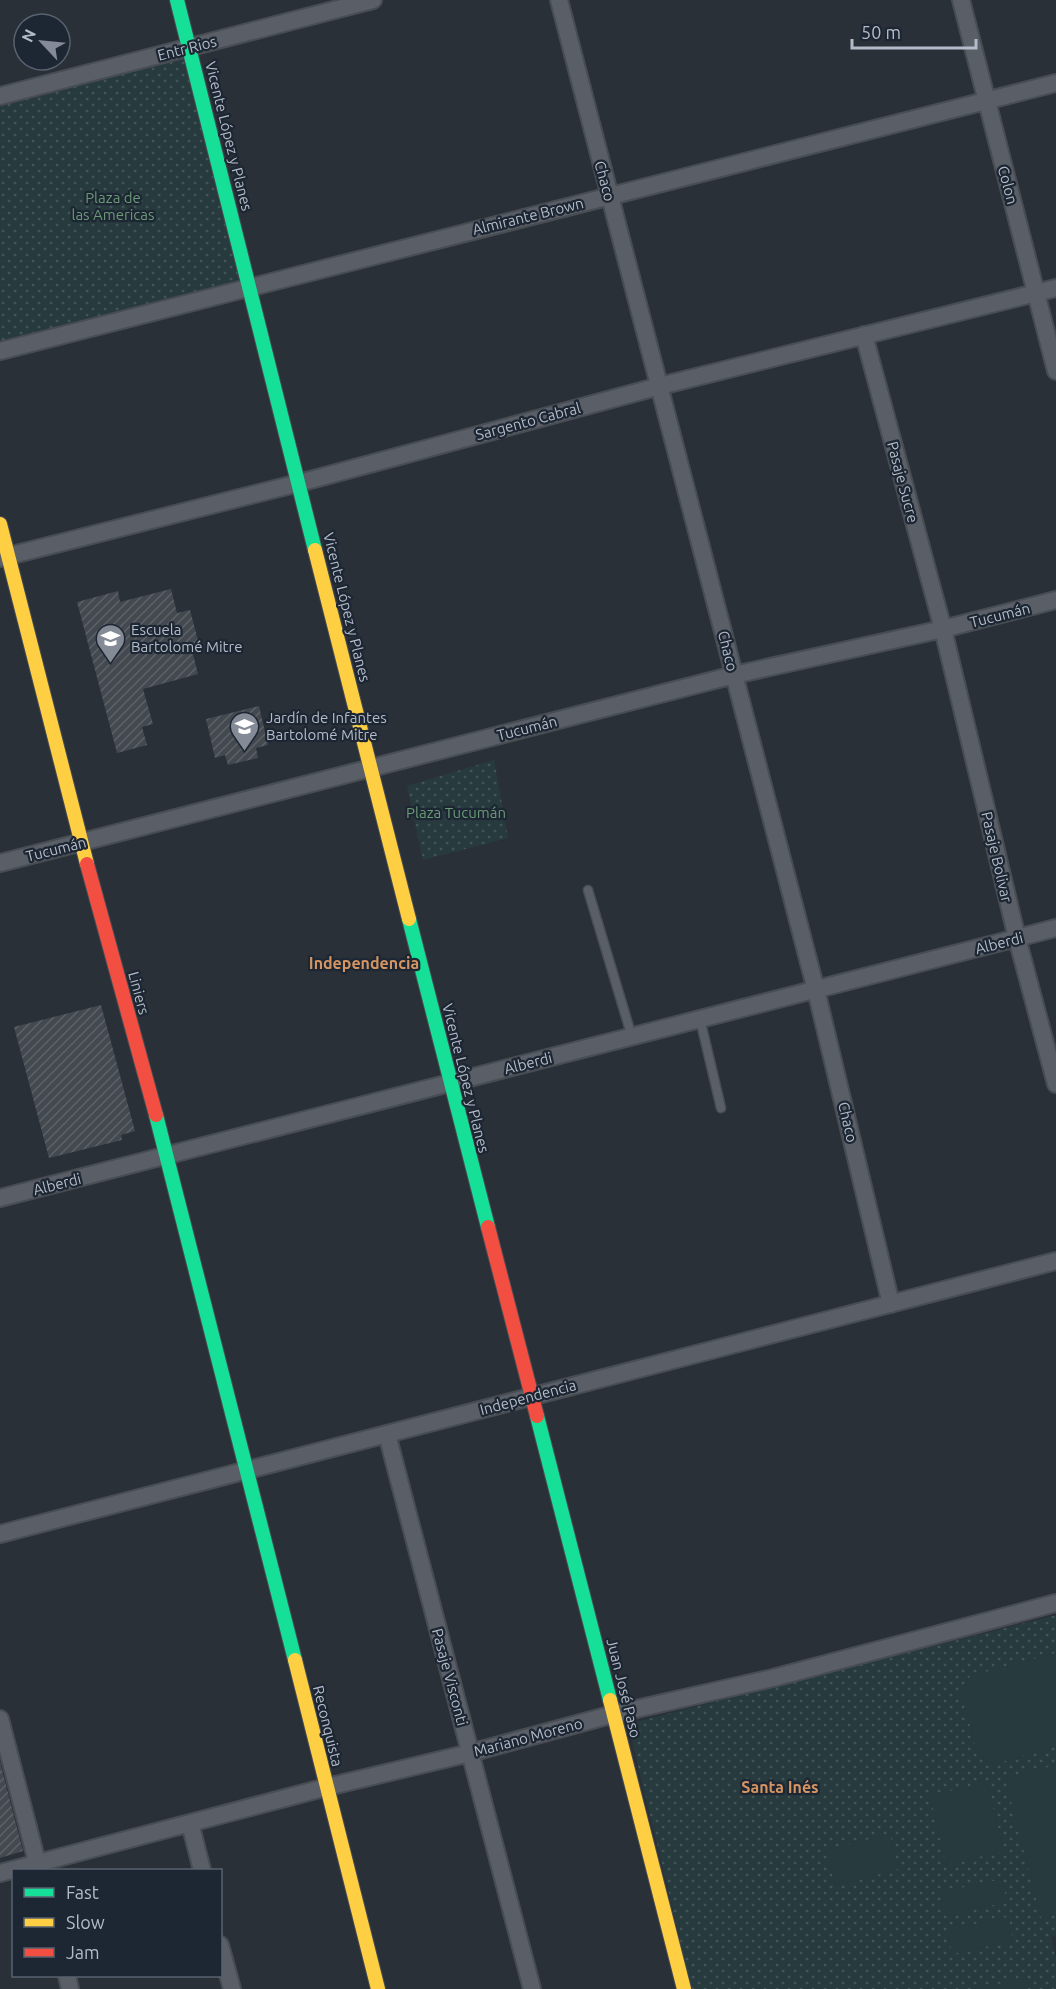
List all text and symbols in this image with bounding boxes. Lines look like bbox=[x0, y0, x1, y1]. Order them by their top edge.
north arrow bbox=[12, 12, 72, 72]
scale bar bbox=[852, 12, 976, 50]
text: 50 m bbox=[861, 22, 901, 42]
text: N bbox=[18, 26, 39, 45]
street label: Entr Rios bbox=[156, 32, 218, 64]
street label: Vicente López y Planes bbox=[202, 59, 256, 213]
street label: Chaco bbox=[591, 159, 619, 203]
street label: Colon bbox=[995, 164, 1021, 206]
park label: Plaza de las Americas bbox=[71, 189, 155, 223]
street label: Almirante Brown bbox=[471, 194, 585, 238]
street label: Sargento Cabral bbox=[474, 399, 582, 443]
street label: Pasaje Sucre bbox=[884, 439, 922, 525]
street label: Vicente López y Planes bbox=[320, 530, 374, 684]
street label: Tucumán bbox=[968, 599, 1032, 631]
place label: Escuela Bartolomé Mitre bbox=[131, 621, 242, 655]
school or university icon: Escuela Bartolomé Mitre bbox=[94, 622, 126, 664]
street label: Chaco bbox=[715, 629, 741, 673]
place label: Jardín de Infantes Bartolomé Mitre bbox=[266, 709, 387, 743]
school or university icon: Jardín de Infantes Bartolomé Mitre bbox=[229, 710, 261, 752]
street label: Tucumán bbox=[495, 712, 559, 744]
park label: Plaza Tucumán bbox=[406, 804, 506, 821]
street label: Pasaje Bolivar bbox=[978, 810, 1016, 904]
street label: Tucumán bbox=[24, 833, 88, 865]
street label: Alberdi bbox=[973, 929, 1025, 957]
district label: Independencia bbox=[309, 954, 419, 972]
street label: Liniers bbox=[125, 970, 153, 1016]
street label: Vicente López y Planes bbox=[439, 1001, 493, 1155]
street label: Alberdi bbox=[502, 1049, 554, 1077]
street label: Chaco bbox=[835, 1100, 861, 1144]
street label: Alberdi bbox=[31, 1170, 83, 1198]
street label: Independencia bbox=[478, 1376, 578, 1418]
street label: Pasaje Visconti bbox=[429, 1626, 471, 1728]
street label: Juan José Paso bbox=[603, 1637, 645, 1739]
street label: Reconquista bbox=[310, 1684, 346, 1768]
street label: Mariano Moreno bbox=[472, 1714, 584, 1760]
district label: Santa Inés bbox=[741, 1778, 819, 1796]
legend bbox=[12, 1869, 222, 1977]
text: Fast bbox=[66, 1882, 99, 1902]
text: Slow bbox=[66, 1912, 105, 1932]
text: Jam bbox=[66, 1942, 100, 1962]

